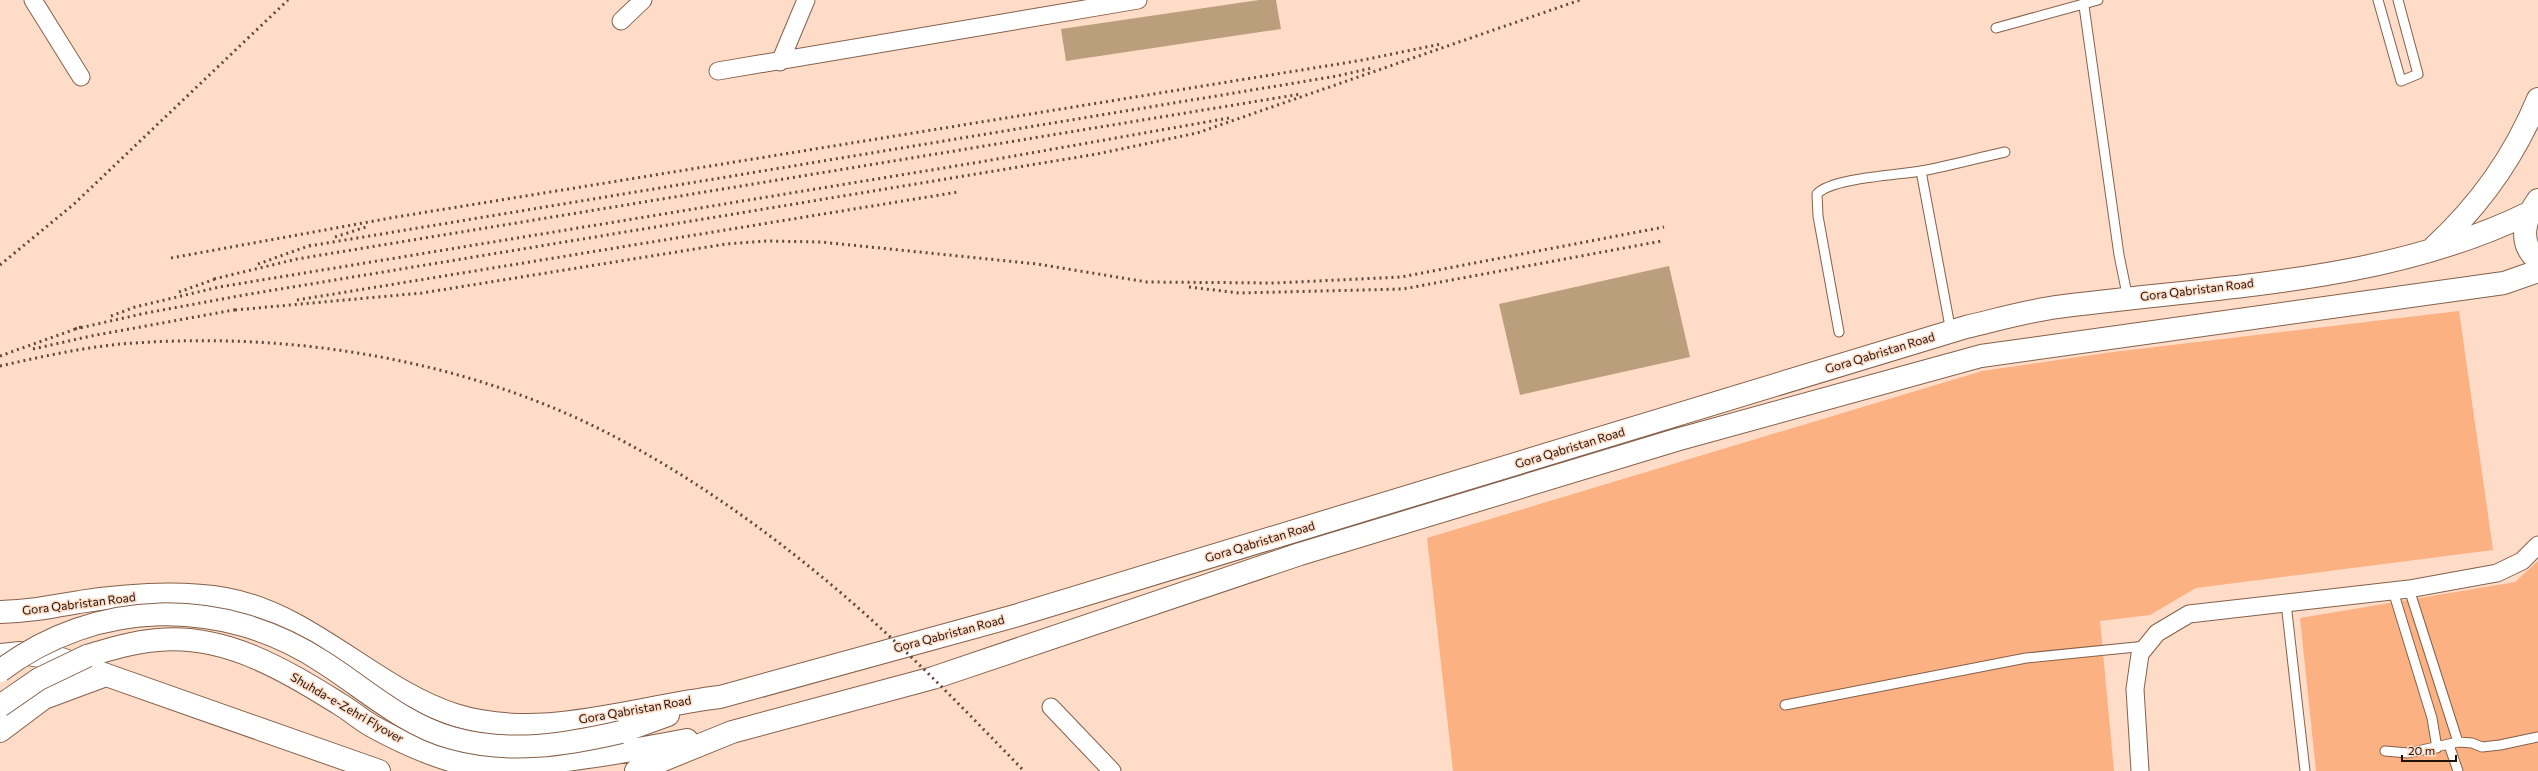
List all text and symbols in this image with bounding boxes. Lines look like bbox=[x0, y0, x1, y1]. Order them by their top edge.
street label: Gora Qabristan Road bbox=[2139, 275, 2254, 303]
street label: Gora Qabristan Road bbox=[1823, 329, 1936, 375]
street label: Gora Qabristan Road bbox=[1513, 424, 1626, 470]
street label: Gora Qabristan Road bbox=[1203, 518, 1316, 564]
street label: Gora Qabristan Road bbox=[21, 589, 136, 617]
street label: Gora Qabristan Road bbox=[892, 611, 1006, 655]
street label: Shuhda-e-Zehri Flyover bbox=[289, 669, 407, 745]
street label: Gora Qabristan Road bbox=[577, 692, 692, 726]
scale bar bbox=[2402, 737, 2456, 763]
text: 20 m bbox=[2408, 743, 2435, 757]

